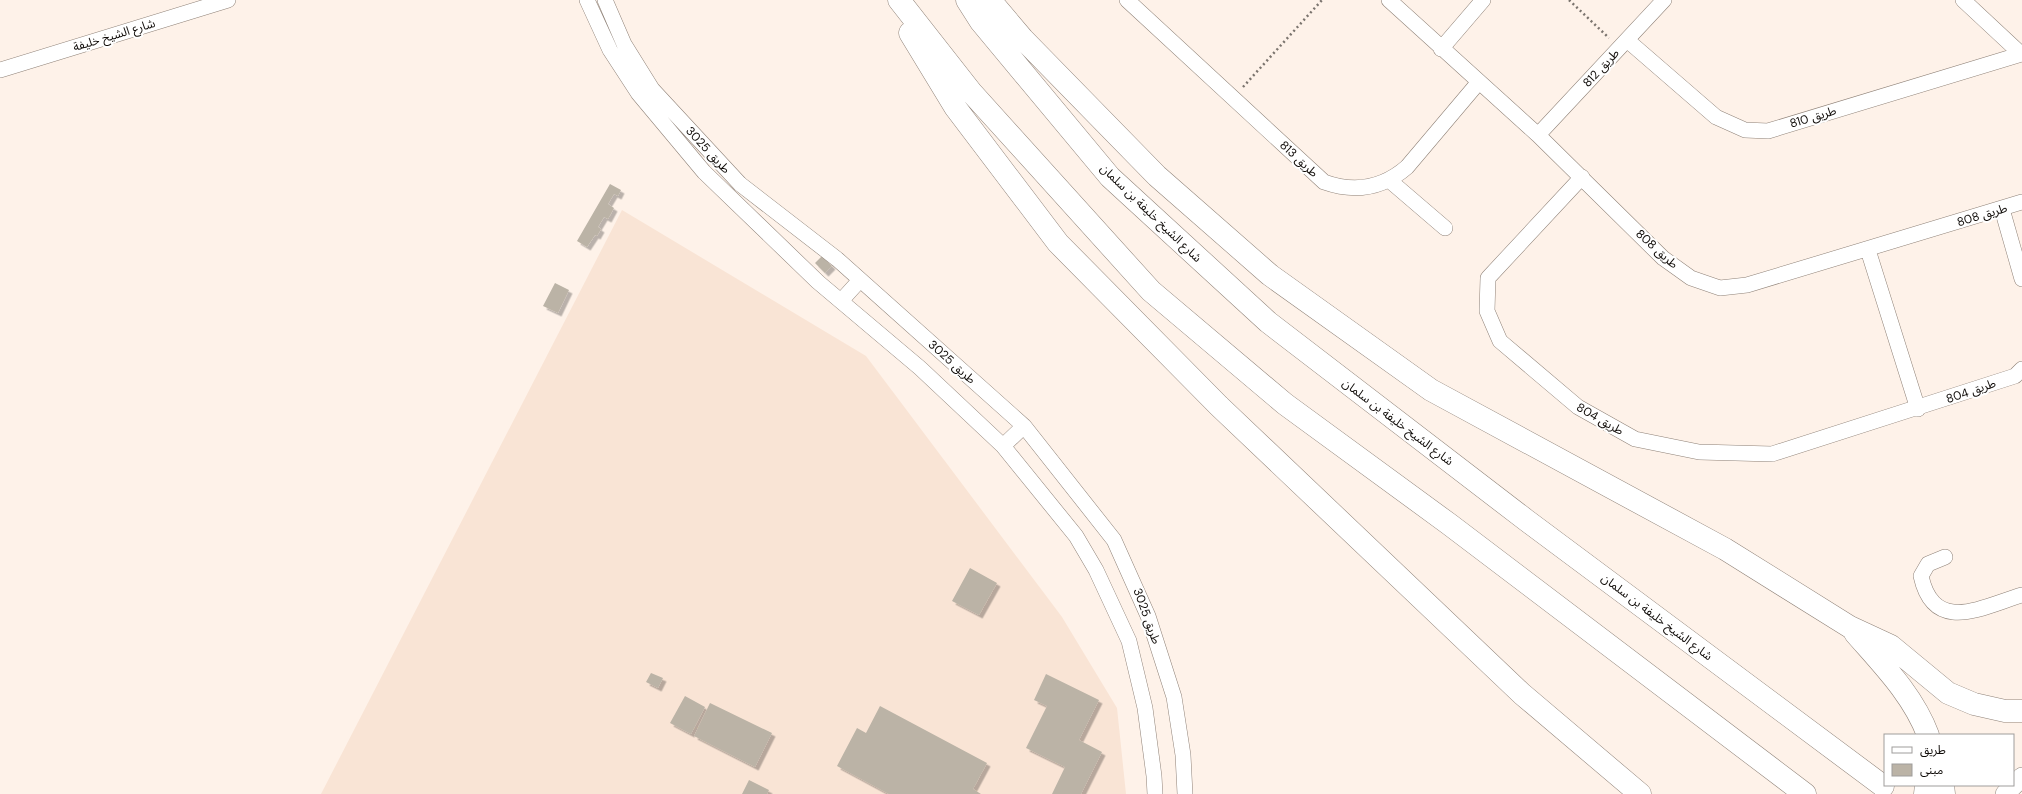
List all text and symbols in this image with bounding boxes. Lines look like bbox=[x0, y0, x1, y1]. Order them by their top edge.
street label: شارع الشيخ خليفة bbox=[71, 15, 157, 56]
street label: طريق 812 bbox=[1579, 45, 1623, 91]
street label: طريق 810 bbox=[1788, 102, 1838, 132]
street label: طريق 3025 bbox=[682, 123, 734, 177]
street label: طريق 813 bbox=[1276, 137, 1322, 181]
street label: شارع الشيخ خليفة بن سلمان bbox=[1096, 160, 1205, 266]
street label: طريق 808 bbox=[1955, 200, 2009, 230]
street label: طريق 808 bbox=[1632, 226, 1682, 272]
street label: طريق 3025 bbox=[925, 337, 979, 387]
street label: شارع الشيخ خليفة بن سلمان bbox=[1339, 375, 1457, 470]
street label: طريق 804 bbox=[1944, 375, 1998, 407]
street label: طريق 804 bbox=[1574, 399, 1626, 439]
street label: شارع الشيخ خليفة بن سلمان bbox=[1598, 570, 1716, 665]
street label: طريق 3025 bbox=[1129, 586, 1165, 646]
legend bbox=[1884, 734, 2014, 786]
text: طريق bbox=[1920, 742, 1946, 758]
text: مبنى bbox=[1920, 762, 1943, 778]

